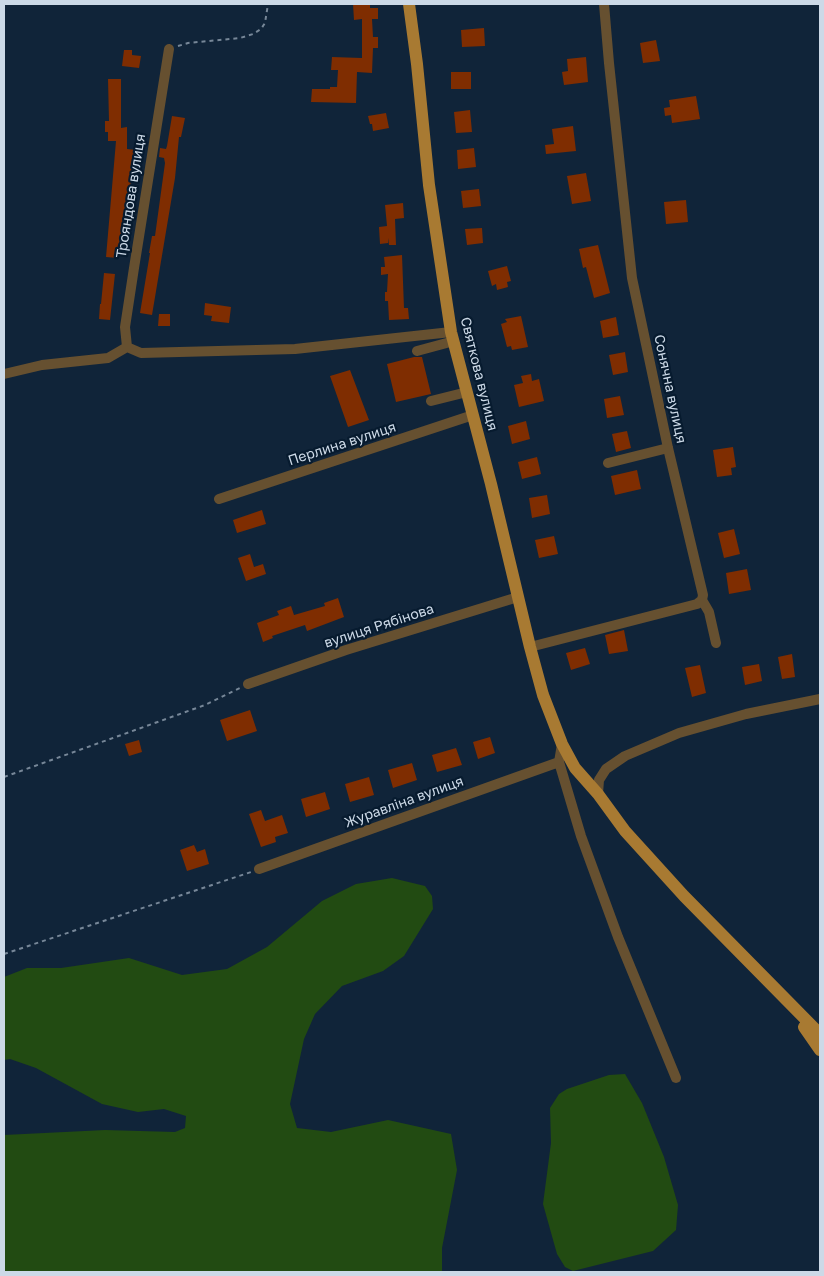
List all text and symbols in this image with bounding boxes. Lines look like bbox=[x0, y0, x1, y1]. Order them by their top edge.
street label: Трояндова вулиця bbox=[113, 133, 149, 259]
street label: Святкова вулиця bbox=[457, 315, 501, 433]
street label: Сонячна вулиця bbox=[650, 333, 690, 445]
street label: Перлина вулиця bbox=[286, 419, 398, 469]
street label: вулиця Рябінова bbox=[322, 600, 436, 652]
street label: Журавліна вулиця bbox=[342, 773, 466, 831]

